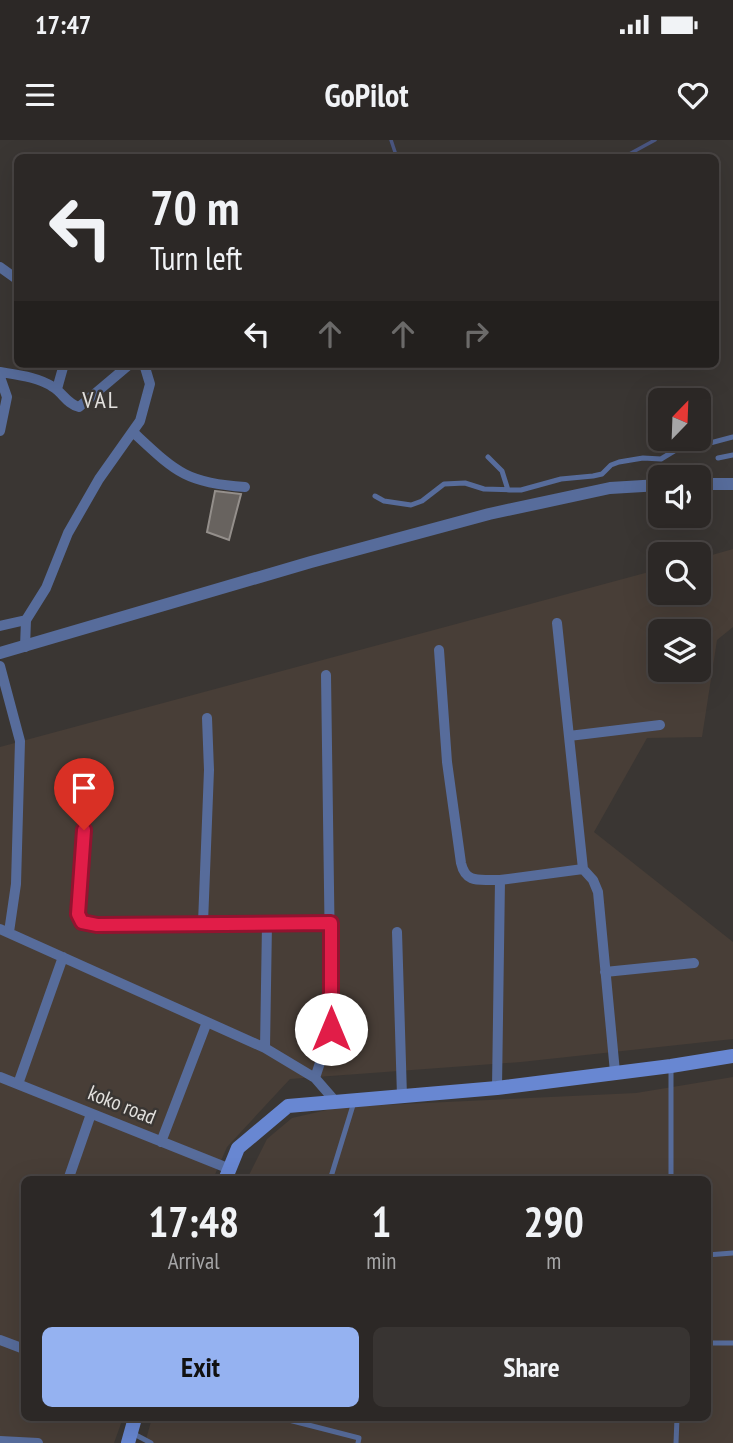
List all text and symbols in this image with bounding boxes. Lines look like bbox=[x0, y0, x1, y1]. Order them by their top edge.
text: 17:47 bbox=[35, 8, 91, 41]
text: GoPilot bbox=[324, 74, 409, 116]
icon: menu bbox=[21, 76, 59, 114]
icon: heart bbox=[674, 76, 712, 114]
text: 70 m bbox=[150, 175, 239, 239]
icon: left bbox=[35, 182, 126, 273]
text: Turn left bbox=[150, 237, 242, 279]
icon: left bbox=[238, 315, 276, 353]
icon: ahead bbox=[311, 315, 349, 353]
icon: ahead bbox=[384, 315, 422, 353]
icon: right bbox=[457, 315, 495, 353]
district label: VAL bbox=[81, 384, 120, 415]
north arrow bbox=[648, 388, 710, 452]
map controls bbox=[648, 388, 711, 682]
button: sound bbox=[648, 465, 711, 528]
button: search bbox=[648, 542, 711, 605]
button: layers bbox=[648, 619, 711, 682]
pin bbox=[54, 758, 114, 830]
icon: arrive bbox=[65, 769, 103, 807]
position arrow bbox=[294, 992, 368, 1066]
street label: koko road bbox=[84, 1079, 160, 1130]
text: 17:48 bbox=[148, 1194, 239, 1249]
text: 1 bbox=[371, 1194, 391, 1249]
text: 290 bbox=[524, 1194, 584, 1249]
text: Arrival bbox=[168, 1246, 220, 1275]
text: min bbox=[366, 1246, 396, 1275]
text: m bbox=[546, 1246, 561, 1275]
button: Exit bbox=[42, 1327, 359, 1407]
button: Share bbox=[373, 1327, 690, 1407]

